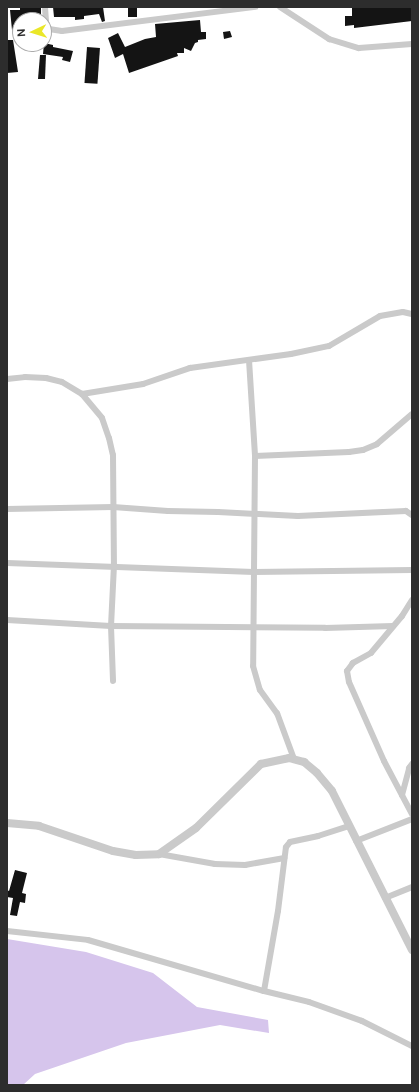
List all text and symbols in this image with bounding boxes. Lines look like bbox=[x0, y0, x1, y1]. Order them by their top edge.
north arrow bbox=[12, 12, 52, 52]
text: N bbox=[14, 28, 28, 37]

